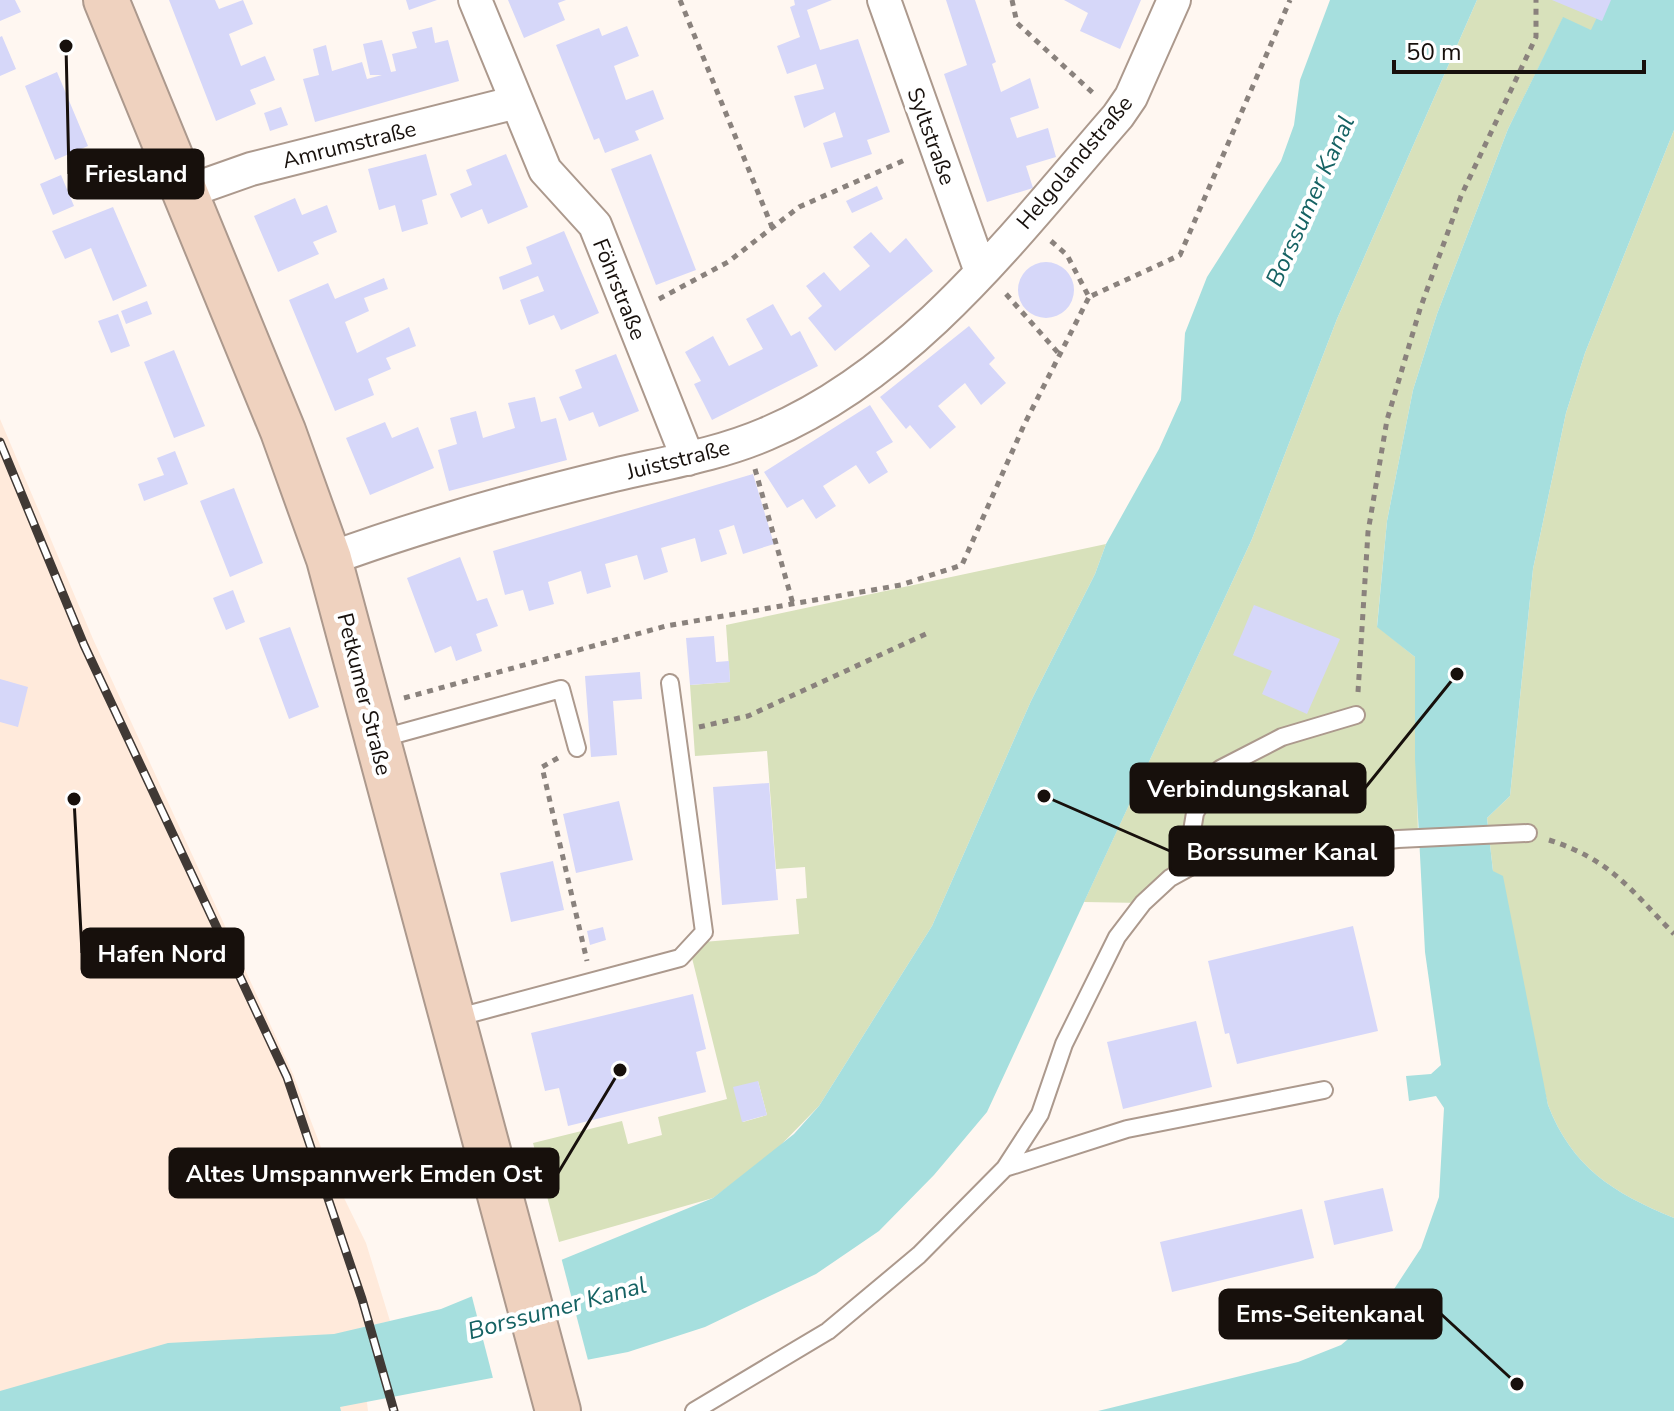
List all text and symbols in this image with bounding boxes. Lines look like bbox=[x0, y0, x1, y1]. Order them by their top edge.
scale bar bbox=[1394, 24, 1644, 74]
text: 50 m bbox=[1406, 36, 1462, 68]
street label: Syltstraße bbox=[900, 83, 963, 189]
street label: Helgolandstraße bbox=[1010, 89, 1140, 236]
water label: Borssumer Kanal bbox=[1258, 111, 1362, 291]
street label: Amrumstraße bbox=[279, 114, 419, 176]
callout: Friesland bbox=[69, 150, 203, 198]
text: Friesland bbox=[85, 158, 187, 190]
street label: Föhrstraße bbox=[585, 234, 653, 345]
street label: Juiststraße bbox=[622, 433, 733, 488]
street label: Petkumer Straße bbox=[329, 610, 399, 778]
callout: Verbindungskanal bbox=[1131, 764, 1365, 812]
text: Verbindungskanal bbox=[1146, 773, 1349, 805]
callout: Borssumer Kanal bbox=[1170, 827, 1393, 875]
text: Borssumer Kanal bbox=[1187, 836, 1378, 868]
callout: Hafen Nord bbox=[82, 929, 243, 977]
text: Hafen Nord bbox=[97, 938, 227, 970]
callout: Altes Umspannwerk Emden Ost bbox=[170, 1149, 558, 1197]
text: Altes Umspannwerk Emden Ost bbox=[186, 1158, 543, 1190]
water label: Borssumer Kanal bbox=[464, 1269, 650, 1347]
callout: Ems-Seitenkanal bbox=[1220, 1290, 1441, 1338]
text: Ems-Seitenkanal bbox=[1236, 1298, 1424, 1330]

